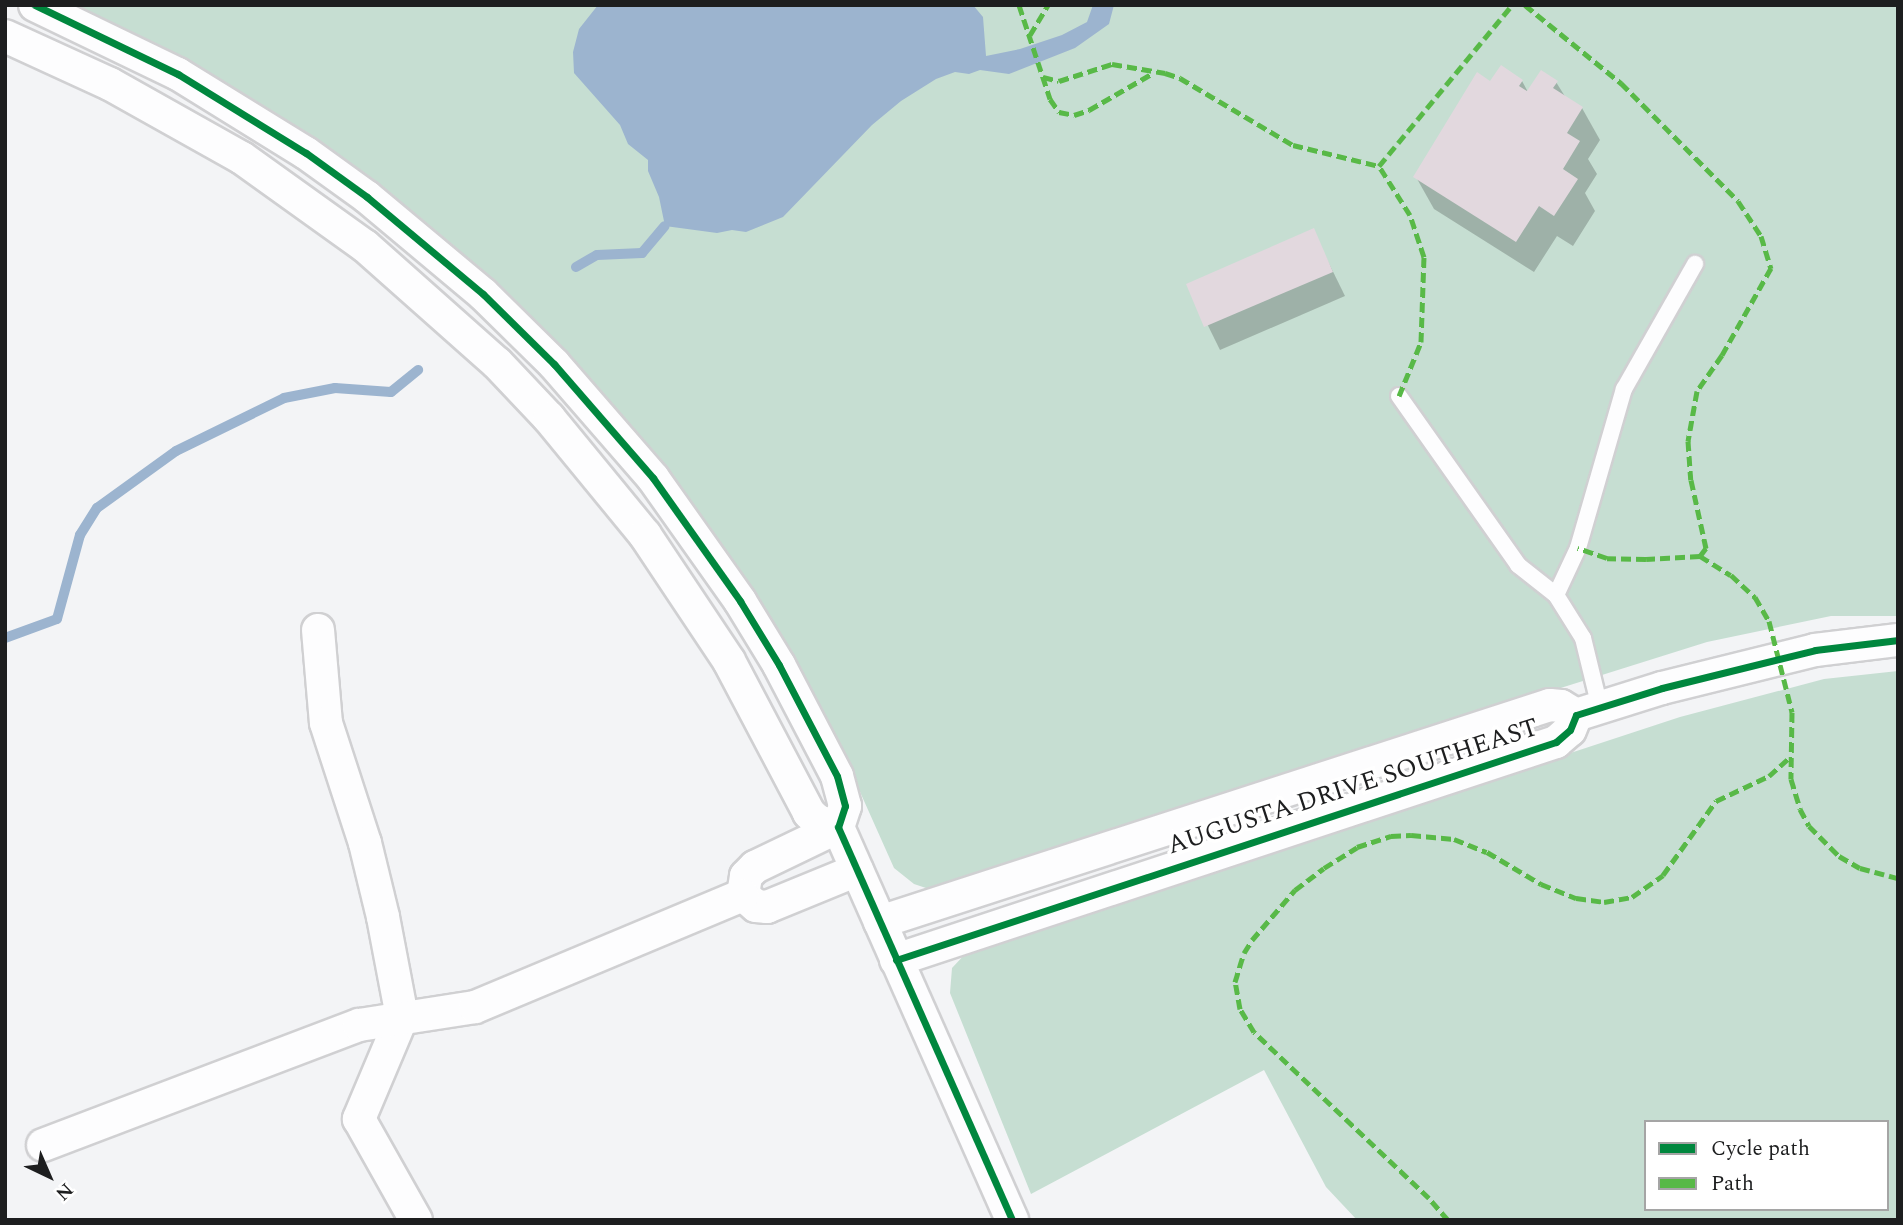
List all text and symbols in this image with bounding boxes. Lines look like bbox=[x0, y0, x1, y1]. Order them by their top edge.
street label: AUGUSTA DRIVE SOUTHEAST bbox=[1163, 712, 1543, 862]
legend bbox=[1644, 1120, 1889, 1211]
text: Cycle path bbox=[1711, 1133, 1810, 1165]
north arrow bbox=[14, 1141, 84, 1211]
text: Path bbox=[1711, 1168, 1754, 1200]
text: N bbox=[48, 1176, 80, 1207]

